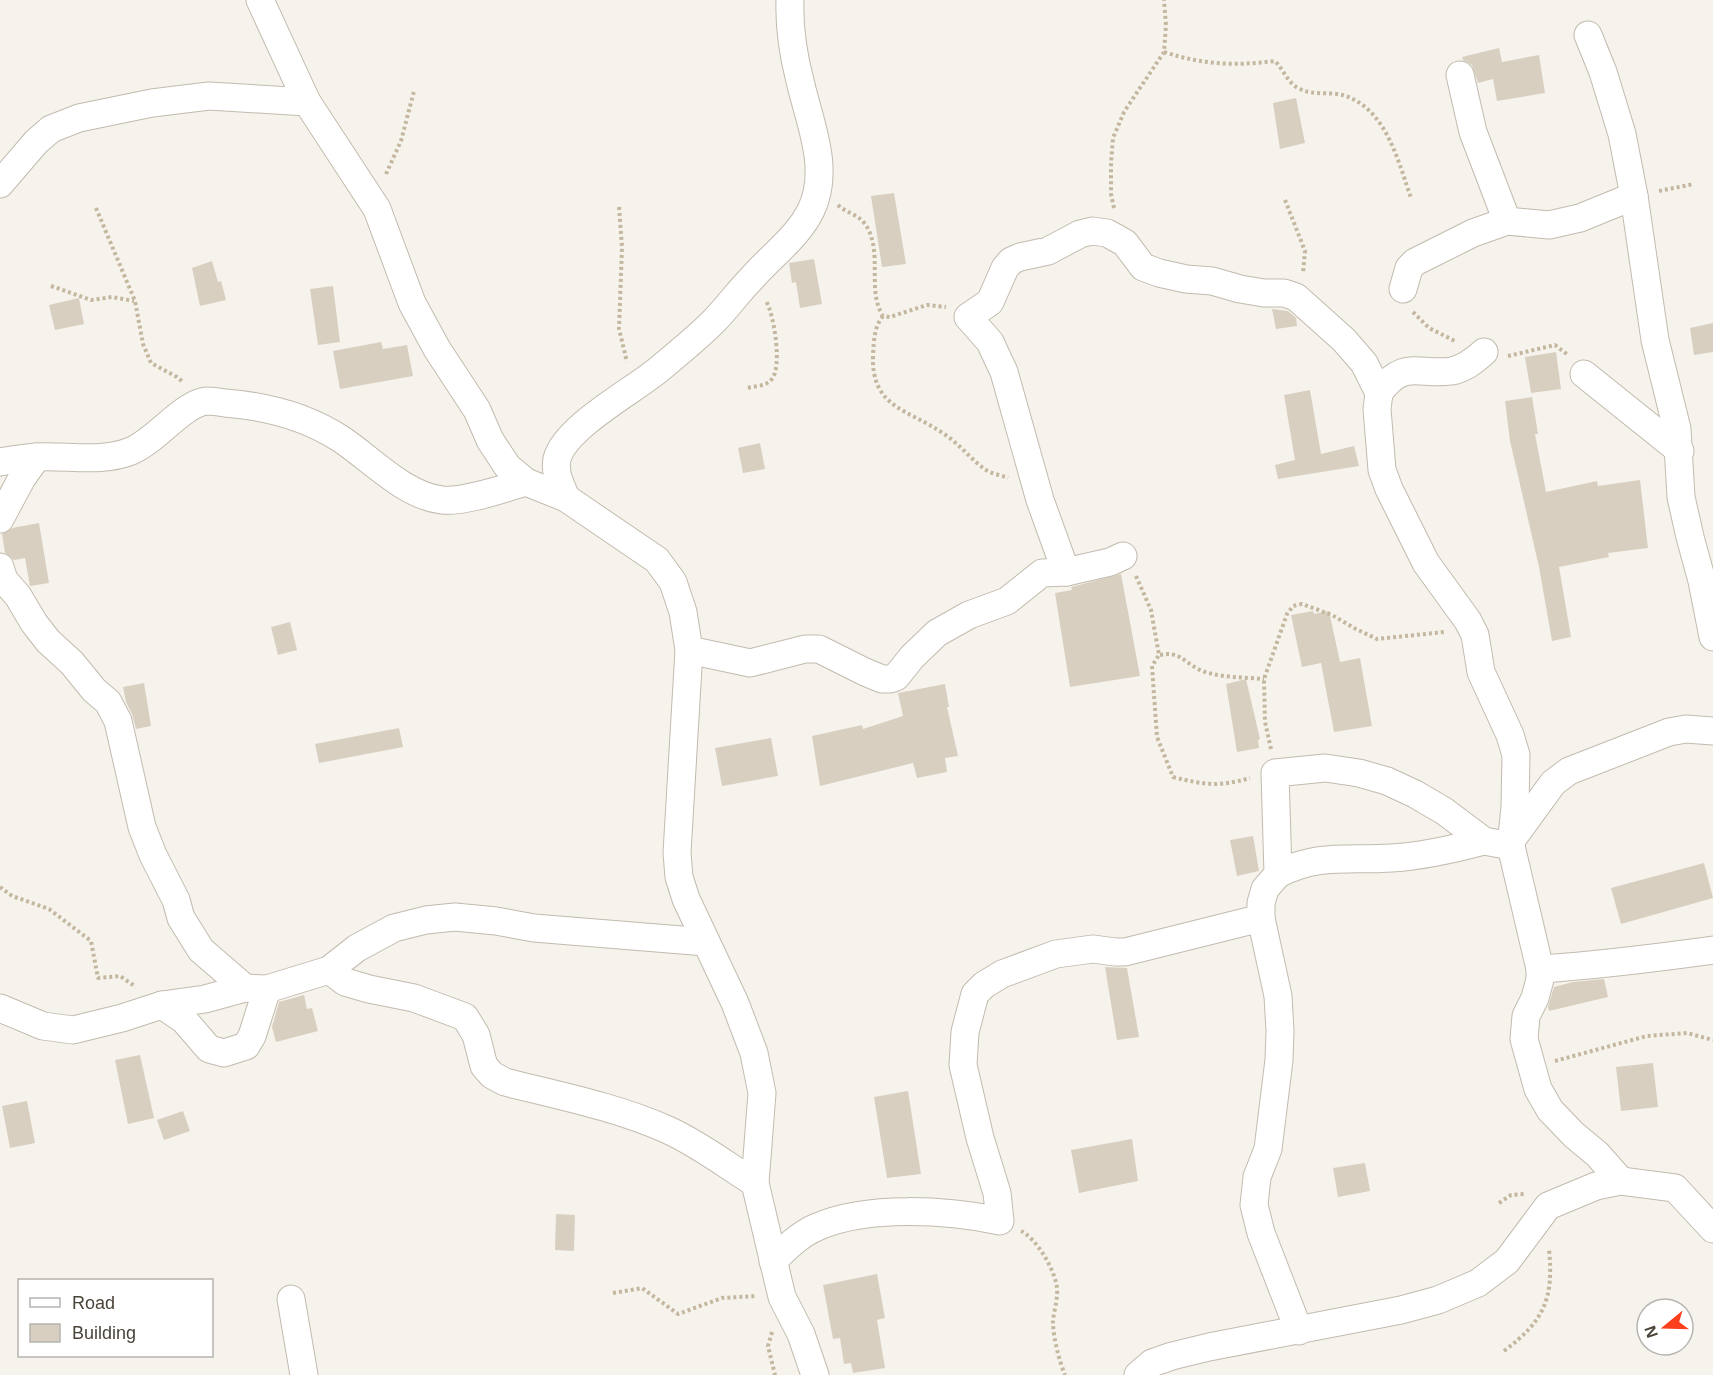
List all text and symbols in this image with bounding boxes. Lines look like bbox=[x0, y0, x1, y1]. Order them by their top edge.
legend bbox=[18, 1279, 213, 1357]
text: Road bbox=[72, 1293, 115, 1313]
north arrow bbox=[1635, 1297, 1695, 1357]
text: Building bbox=[72, 1323, 136, 1343]
text: N bbox=[1641, 1323, 1661, 1340]

